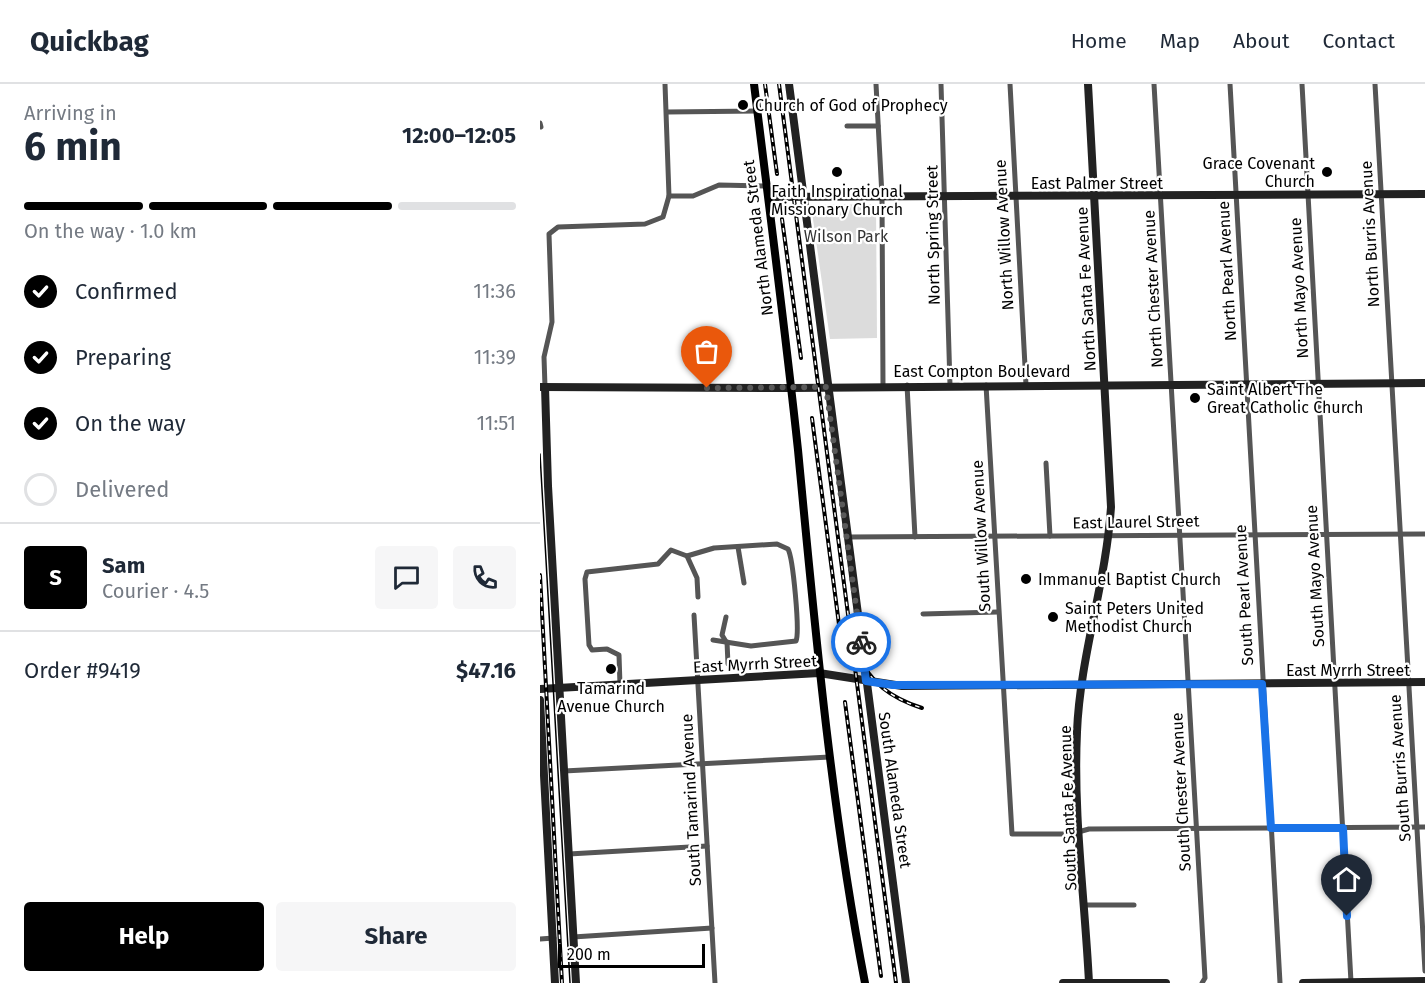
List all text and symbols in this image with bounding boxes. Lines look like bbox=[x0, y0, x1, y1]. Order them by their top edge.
text: Quickbag bbox=[30, 25, 149, 58]
text: Home bbox=[1071, 28, 1127, 54]
text: Map bbox=[1160, 28, 1200, 54]
text: About bbox=[1233, 28, 1290, 54]
text: Contact bbox=[1323, 28, 1395, 54]
place label: Church of God of Prophecy bbox=[755, 96, 948, 115]
marker: Church of God of Prophecy bbox=[736, 98, 750, 112]
text: Arriving in bbox=[24, 101, 117, 125]
text: 12:00–12:05 bbox=[402, 122, 516, 149]
text: 6 min bbox=[24, 124, 122, 170]
place label: Grace Covenant Church bbox=[1203, 154, 1315, 191]
street label: North Alameda Street bbox=[739, 159, 777, 317]
street label: North Willow Avenue bbox=[991, 159, 1017, 311]
street label: North Burris Avenue bbox=[1357, 160, 1383, 308]
marker: Faith Inspirational Missionary Church bbox=[830, 165, 844, 179]
street label: North Spring Street bbox=[922, 165, 944, 305]
marker: Grace Covenant Church bbox=[1320, 165, 1334, 179]
street label: East Palmer Street bbox=[1031, 174, 1163, 193]
place label: Faith Inspirational Missionary Church bbox=[771, 182, 903, 219]
street label: North Pearl Avenue bbox=[1214, 201, 1240, 341]
street label: North Santa Fe Avenue bbox=[1072, 206, 1100, 372]
street label: North Chester Avenue bbox=[1139, 210, 1167, 368]
street label: North Mayo Avenue bbox=[1286, 217, 1312, 359]
text: On the way · 1.0 km bbox=[24, 219, 197, 243]
park label: Wilson Park bbox=[804, 227, 889, 246]
icon: check bbox=[24, 275, 57, 308]
text: Confirmed bbox=[75, 278, 178, 305]
text: 11:36 bbox=[473, 279, 516, 303]
pin bbox=[681, 326, 732, 388]
icon: bag bbox=[690, 335, 723, 368]
icon: check bbox=[24, 341, 57, 374]
text: Preparing bbox=[75, 344, 171, 371]
text: 11:39 bbox=[474, 345, 516, 369]
street label: East Compton Boulevard bbox=[893, 362, 1071, 381]
place label: Saint Albert The Great Catholic Church bbox=[1207, 380, 1363, 417]
marker: Saint Albert The Great Catholic Church bbox=[1188, 391, 1202, 405]
icon: check bbox=[24, 407, 57, 440]
text: On the way bbox=[75, 410, 186, 437]
text: 11:51 bbox=[476, 411, 516, 435]
street label: South Willow Avenue bbox=[968, 460, 994, 612]
text: Delivered bbox=[75, 476, 170, 503]
street label: South Mayo Avenue bbox=[1302, 505, 1328, 647]
street label: East Laurel Street bbox=[1072, 511, 1200, 533]
street label: South Pearl Avenue bbox=[1231, 524, 1257, 666]
button: chat bbox=[375, 546, 438, 609]
button: phone bbox=[453, 546, 516, 609]
text: Sam bbox=[102, 552, 145, 579]
text: S bbox=[49, 564, 62, 591]
place label: Immanuel Baptist Church bbox=[1038, 570, 1221, 589]
marker: Immanuel Baptist Church bbox=[1019, 572, 1033, 586]
text: Courier · 4.5 bbox=[102, 579, 209, 603]
place label: Saint Peters United Methodist Church bbox=[1065, 599, 1204, 636]
marker: Saint Peters United Methodist Church bbox=[1046, 610, 1060, 624]
courier bbox=[831, 612, 891, 672]
icon: bike bbox=[845, 626, 878, 659]
street label: East Myrrh Street bbox=[693, 651, 818, 677]
text: Order #9419 bbox=[24, 657, 141, 684]
text: $47.16 bbox=[456, 657, 516, 684]
street label: East Myrrh Street bbox=[1286, 661, 1410, 680]
marker: Tamarind Avenue Church bbox=[604, 662, 618, 676]
place label: Tamarind Avenue Church bbox=[557, 679, 665, 716]
street label: South Burris Avenue bbox=[1385, 694, 1415, 842]
street label: South Alameda Street bbox=[875, 711, 915, 870]
street label: South Chester Avenue bbox=[1167, 712, 1195, 872]
street label: South Tamarind Avenue bbox=[677, 713, 705, 887]
street label: South Santa Fe Avenue bbox=[1056, 725, 1080, 891]
pin bbox=[1321, 854, 1372, 916]
icon: home bbox=[1330, 863, 1363, 896]
button: Help bbox=[24, 902, 264, 971]
button: Share bbox=[276, 902, 516, 971]
scale bar bbox=[558, 941, 705, 968]
text: 200 m bbox=[567, 945, 611, 964]

